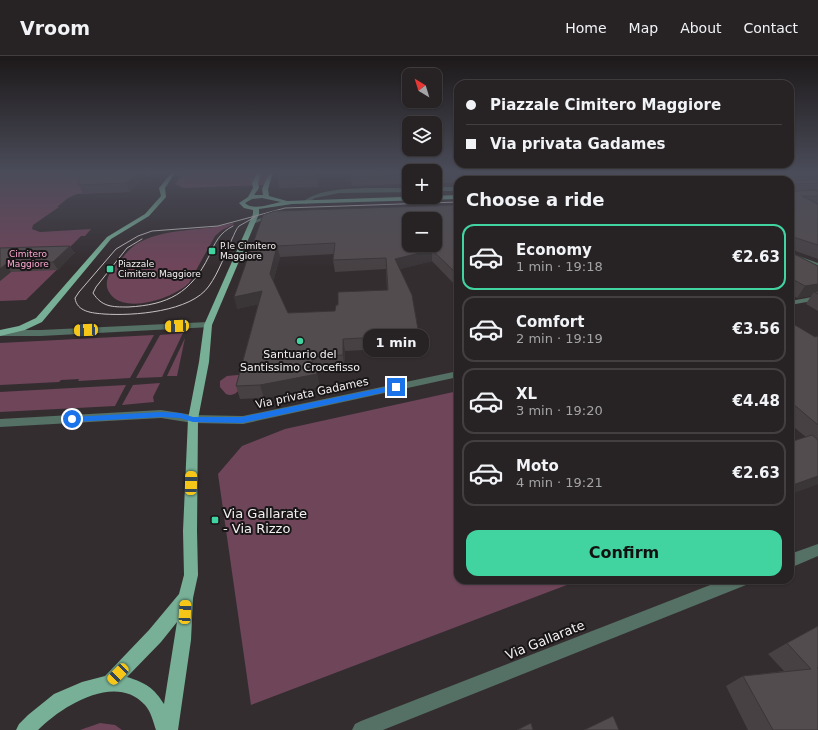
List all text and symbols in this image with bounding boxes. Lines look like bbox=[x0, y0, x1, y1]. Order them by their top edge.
text: Vroom bbox=[20, 17, 90, 39]
text: Home bbox=[565, 20, 607, 36]
text: Map bbox=[629, 20, 658, 36]
text: About bbox=[680, 20, 722, 36]
text: Contact bbox=[744, 20, 798, 36]
north arrow bbox=[402, 68, 442, 108]
map controls bbox=[402, 68, 442, 252]
text: Piazzale Cimitero Maggiore bbox=[490, 96, 721, 114]
button: layers bbox=[402, 116, 442, 156]
text: Via privata Gadames bbox=[490, 135, 666, 153]
button: + bbox=[402, 164, 442, 204]
text: Choose a ride bbox=[466, 189, 605, 210]
button: − bbox=[402, 212, 442, 252]
icon: car bbox=[468, 239, 504, 275]
place label: P.le Cimitero Maggiore bbox=[220, 241, 276, 261]
text: Economy bbox=[516, 241, 592, 259]
marker: P.le Cimitero Maggiore bbox=[207, 246, 217, 256]
text: €2.63 bbox=[733, 248, 780, 266]
park label: Cimitero Maggiore bbox=[7, 249, 49, 269]
place label: Piazzale Cimitero Maggiore bbox=[118, 259, 201, 279]
text: 1 min · 19:18 bbox=[516, 259, 603, 274]
marker: Piazzale Cimitero Maggiore bbox=[105, 264, 115, 274]
icon: car bbox=[468, 311, 504, 347]
text: Comfort bbox=[516, 313, 584, 331]
car bbox=[165, 319, 189, 333]
text: €3.56 bbox=[733, 320, 780, 338]
car bbox=[74, 323, 98, 337]
callout: 1 min bbox=[363, 329, 429, 357]
text: 2 min · 19:19 bbox=[516, 331, 603, 346]
text: 1 min bbox=[376, 335, 416, 350]
marker: Santuario del Santissimo Crocefisso bbox=[295, 336, 305, 346]
place label: Santuario del Santissimo Crocefisso bbox=[240, 348, 360, 374]
street label: Via privata Gadames bbox=[254, 375, 370, 411]
route end bbox=[387, 378, 405, 396]
icon: car bbox=[468, 383, 504, 419]
text: XL bbox=[516, 385, 537, 403]
text: €4.48 bbox=[733, 392, 780, 410]
text: 3 min · 19:20 bbox=[516, 403, 603, 418]
route start bbox=[63, 410, 81, 428]
icon: car bbox=[468, 455, 504, 491]
text: Moto bbox=[516, 457, 559, 475]
text: €2.63 bbox=[733, 464, 780, 482]
car bbox=[185, 471, 197, 495]
text: 4 min · 19:21 bbox=[516, 475, 603, 490]
place label: Via Gallarate - Via Rizzo bbox=[223, 506, 307, 536]
marker: Via Gallarate - Via Rizzo bbox=[210, 515, 220, 525]
button: Confirm bbox=[466, 530, 782, 576]
car bbox=[178, 600, 192, 624]
street label: Via Gallarate bbox=[503, 617, 587, 663]
car bbox=[105, 661, 131, 687]

